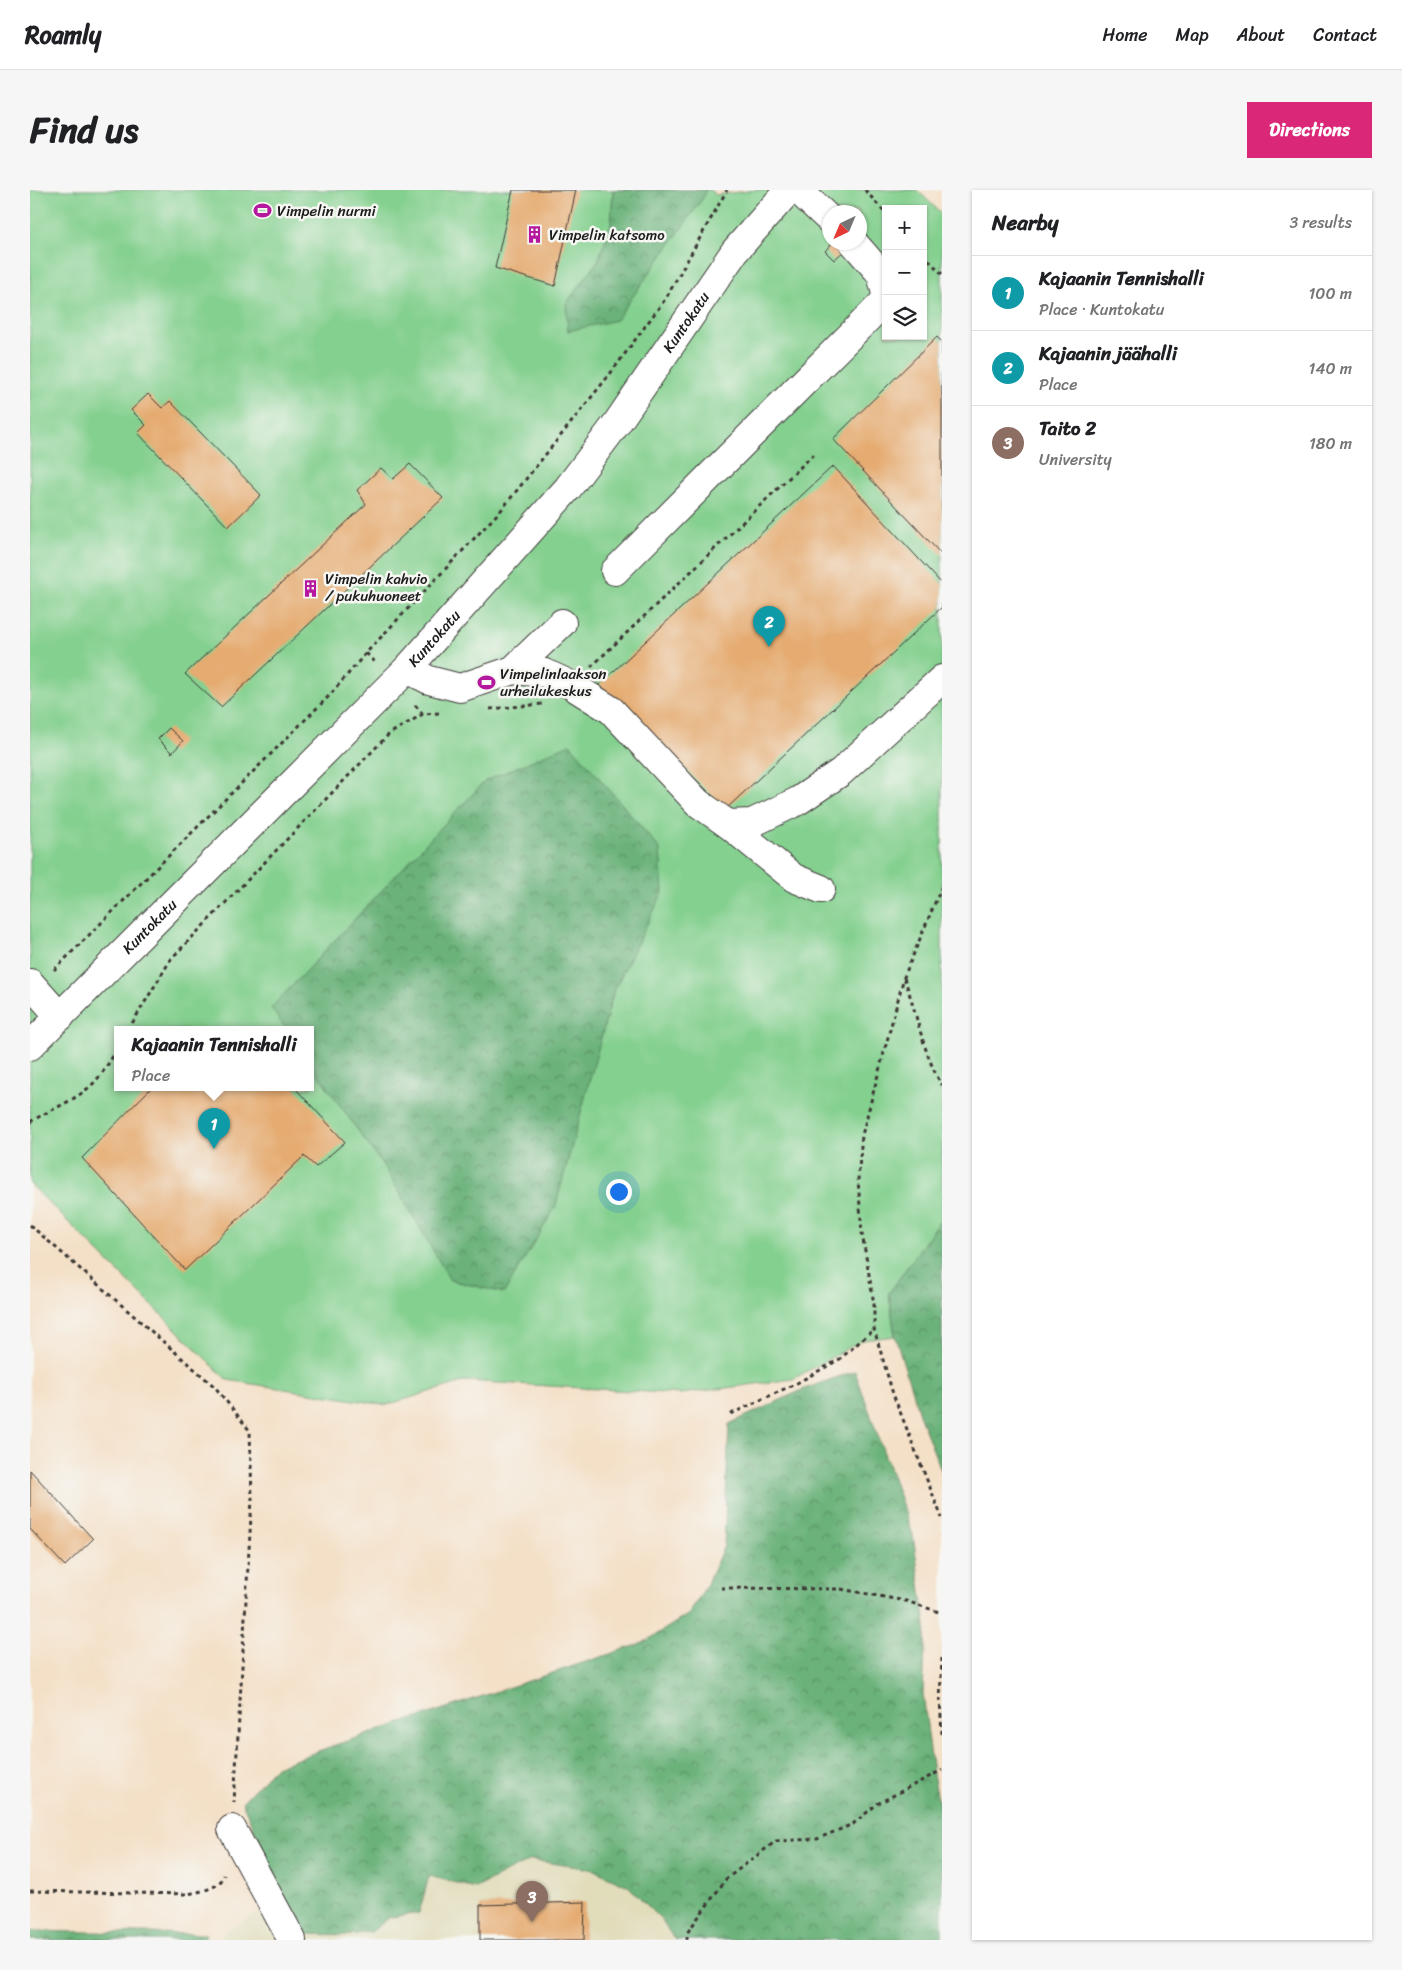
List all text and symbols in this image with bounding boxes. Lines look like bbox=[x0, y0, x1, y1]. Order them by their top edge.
text: Roamly bbox=[25, 14, 101, 56]
text: Home bbox=[1103, 19, 1148, 51]
text: Map bbox=[1176, 19, 1209, 51]
text: About bbox=[1237, 19, 1285, 51]
text: Contact bbox=[1313, 19, 1377, 51]
text: Find us bbox=[30, 99, 138, 161]
button: Directions bbox=[1247, 102, 1372, 158]
place label: Vimpelin nurmi bbox=[277, 198, 376, 224]
sports icon: Vimpelin nurmi bbox=[253, 201, 273, 221]
text: Nearby bbox=[992, 204, 1058, 242]
north arrow bbox=[822, 205, 867, 250]
map controls bbox=[882, 205, 927, 340]
button: + bbox=[882, 205, 927, 250]
text: 3 results bbox=[1289, 208, 1352, 237]
place label: Vimpelin katsomo bbox=[549, 222, 665, 248]
building icon: Vimpelin katsomo bbox=[525, 225, 545, 245]
button: − bbox=[882, 250, 927, 295]
text: Kajaanin Tennishalli bbox=[1039, 262, 1204, 295]
text: 1 bbox=[1005, 279, 1011, 308]
text: 100 m bbox=[1308, 279, 1352, 308]
street label: Kuntokatu bbox=[656, 286, 717, 358]
button: layers bbox=[882, 295, 927, 340]
text: Place · Kuntokatu bbox=[1039, 295, 1164, 324]
text: Kajaanin jäähalli bbox=[1039, 337, 1177, 370]
text: 2 bbox=[1003, 354, 1013, 383]
text: 140 m bbox=[1309, 354, 1352, 383]
text: Place bbox=[1039, 370, 1078, 399]
text: Taito 2 bbox=[1039, 412, 1096, 445]
text: 3 bbox=[1004, 429, 1012, 458]
text: 180 m bbox=[1309, 429, 1352, 458]
text: University bbox=[1039, 445, 1112, 474]
place label: Vimpelin kahvio / pukuhuoneet bbox=[325, 566, 428, 609]
building icon: Vimpelin kahvio / pukuhuoneet bbox=[301, 578, 321, 598]
street label: Kuntokatu bbox=[401, 604, 467, 673]
pin: 2 bbox=[753, 606, 785, 647]
place label: Vimpelinlaakson urheilukeskus bbox=[500, 661, 606, 704]
sports icon: Vimpelinlaakson urheilukeskus bbox=[476, 673, 496, 693]
street label: Kuntokatu bbox=[116, 893, 183, 960]
popup bbox=[114, 1026, 314, 1091]
text: Kajaanin Tennishalli bbox=[132, 1028, 296, 1061]
text: Place bbox=[132, 1061, 170, 1090]
pin: 1 bbox=[198, 1108, 230, 1149]
your location bbox=[606, 1179, 632, 1205]
pin: 3 bbox=[516, 1881, 548, 1922]

